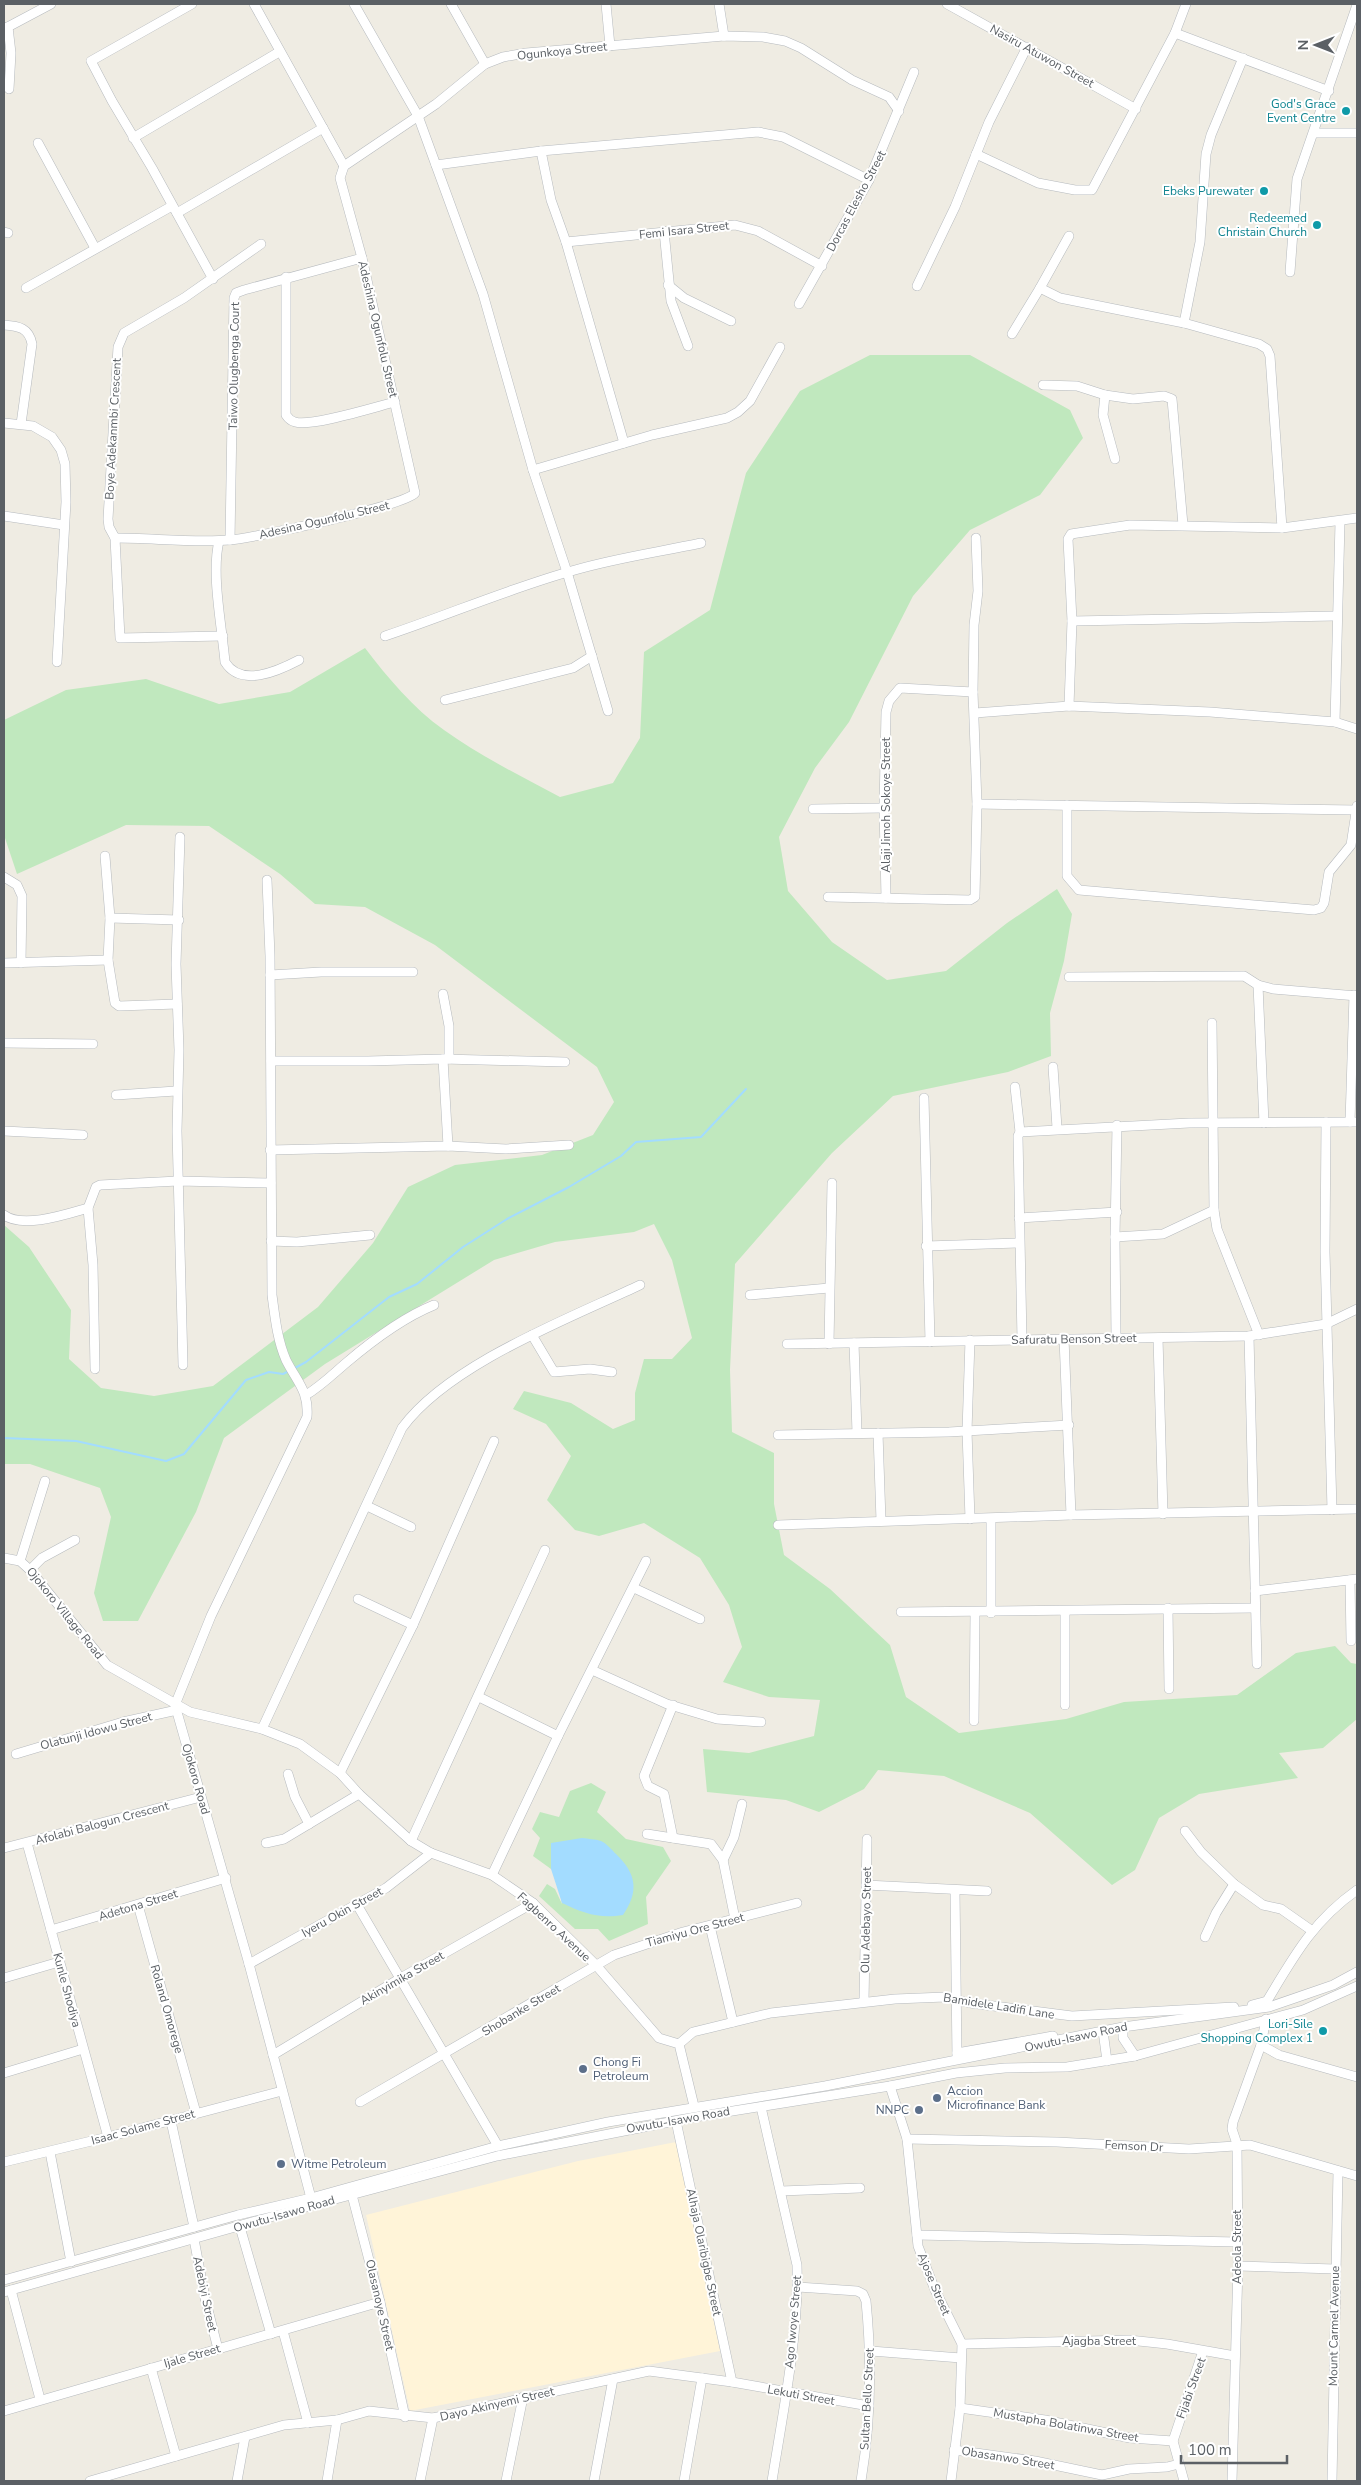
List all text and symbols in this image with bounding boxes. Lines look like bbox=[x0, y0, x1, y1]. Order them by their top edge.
north arrow bbox=[1291, 20, 1341, 70]
street label: Nasiru Atuwon Street bbox=[987, 21, 1098, 92]
street label: Ogunkoya Street bbox=[516, 38, 609, 64]
text: N bbox=[1294, 40, 1313, 50]
place label: God's Grace Event Centre bbox=[1267, 96, 1336, 126]
marker: God's Grace Event Centre bbox=[1340, 105, 1352, 117]
street label: Dorcas Elesho Street bbox=[823, 147, 890, 254]
place label: Ebeks Purewater bbox=[1163, 183, 1255, 199]
marker: Ebeks Purewater bbox=[1258, 185, 1270, 197]
place label: Redeemed Christain Church bbox=[1218, 210, 1307, 240]
street label: Femi Isara Street bbox=[638, 217, 731, 243]
marker: Redeemed Christain Church bbox=[1311, 219, 1323, 231]
street label: Adeshina Ogunfolu Street bbox=[354, 259, 402, 400]
street label: Taiwo Olugbenga Court bbox=[225, 301, 243, 430]
street label: Boye Adekanmbi Crescent bbox=[101, 357, 125, 500]
street label: Adesina Ogunfolu Street bbox=[257, 497, 392, 543]
street label: Alaji Jimoh Sokoye Street bbox=[878, 736, 894, 873]
street label: Safuratu Benson Street bbox=[1011, 1330, 1138, 1348]
street label: Ojokoro Village Road bbox=[23, 1564, 107, 1662]
street label: Olatunji Idowu Street bbox=[38, 1708, 154, 1754]
street label: Ojokoro Road bbox=[178, 1742, 214, 1816]
street label: Afolabi Balogun Crescent bbox=[34, 1797, 171, 1849]
street label: Olu Adebayo Street bbox=[857, 1866, 875, 1973]
street label: Iyeru Okin Street bbox=[299, 1883, 386, 1941]
street label: Adetona Street bbox=[97, 1885, 180, 1925]
street label: Fagbenro Avenue bbox=[514, 1889, 594, 1965]
street label: Tiamiyu Ore Street bbox=[644, 1909, 747, 1951]
street label: Akinyimika Street bbox=[357, 1947, 448, 2009]
street label: Kunle Shodiya bbox=[49, 1951, 85, 2029]
street label: Roland Omorege bbox=[147, 1963, 187, 2055]
street label: Shobanke Street bbox=[479, 1980, 564, 2040]
street label: Bamidele Ladifi Lane bbox=[942, 1989, 1056, 2023]
place label: Lori-Sile Shopping Complex 1 bbox=[1200, 2016, 1313, 2046]
street label: Owutu-Isawo Road bbox=[1023, 2018, 1129, 2056]
marker: Lori-Sile Shopping Complex 1 bbox=[1317, 2025, 1329, 2037]
place label: Chong Fi Petroleum bbox=[593, 2054, 649, 2084]
marker: Chong Fi Petroleum bbox=[577, 2063, 589, 2075]
place label: Accion Microfinance Bank bbox=[947, 2083, 1046, 2113]
marker: Accion Microfinance Bank bbox=[931, 2092, 943, 2104]
place label: NNPC bbox=[876, 2102, 909, 2118]
street label: Owutu-Isawo Road bbox=[625, 2103, 731, 2137]
marker: NNPC bbox=[913, 2104, 925, 2116]
street label: Isaac Solame Street bbox=[89, 2105, 197, 2149]
street label: Femson Dr bbox=[1104, 2136, 1164, 2156]
place label: Witme Petroleum bbox=[291, 2156, 387, 2172]
marker: Witme Petroleum bbox=[275, 2158, 287, 2170]
street label: Alhaja Olaribigbe Street bbox=[683, 2187, 726, 2318]
street label: Owutu-Isawo Road bbox=[231, 2192, 337, 2236]
street label: Adeola Street bbox=[1229, 2209, 1245, 2284]
street label: Ajose Street bbox=[914, 2250, 955, 2318]
street label: Adebiyi Street bbox=[189, 2255, 221, 2334]
street label: Olasanoye Street bbox=[362, 2258, 398, 2353]
street label: Mount Carmel Avenue bbox=[1325, 2266, 1343, 2386]
street label: Ago Iwoye Street bbox=[781, 2274, 805, 2369]
street label: Ajagba Street bbox=[1062, 2333, 1137, 2349]
street label: Ijale Street bbox=[162, 2340, 223, 2372]
street label: Sultan Bello Street bbox=[856, 2347, 878, 2450]
street label: Fijabi Street bbox=[1173, 2354, 1210, 2421]
street label: Lekuti Street bbox=[766, 2381, 837, 2409]
street label: Dayo Akinyemi Street bbox=[438, 2383, 556, 2425]
street label: Mustapha Bolatinwa Street bbox=[992, 2404, 1141, 2446]
scale bar bbox=[1181, 2432, 1287, 2464]
text: 100 m bbox=[1188, 2440, 1232, 2460]
street label: Obasanwo Street bbox=[960, 2443, 1056, 2473]

